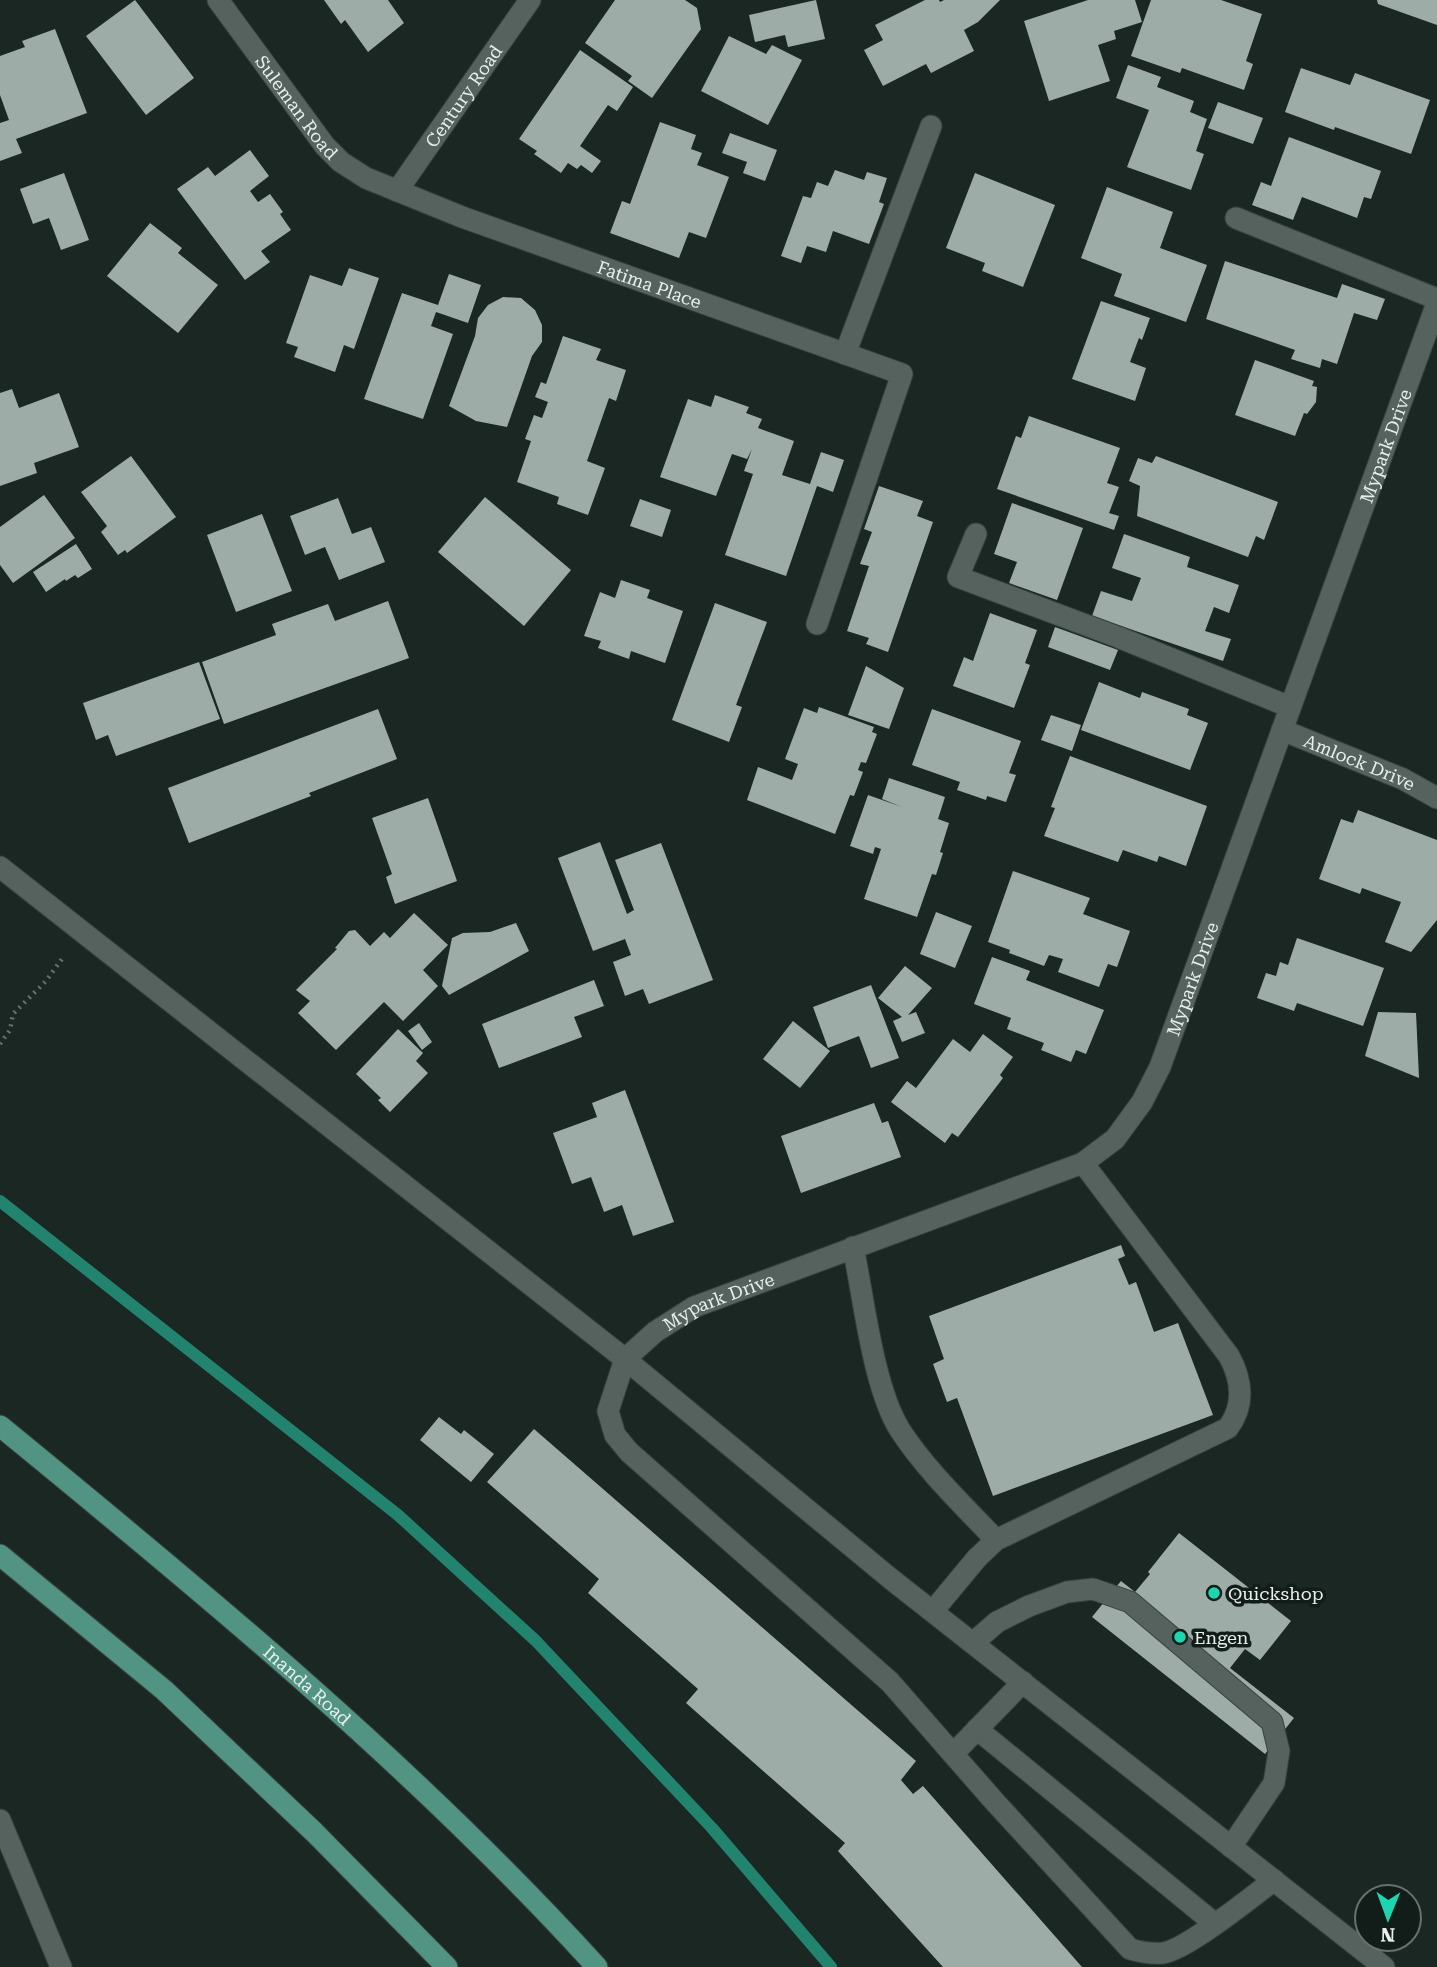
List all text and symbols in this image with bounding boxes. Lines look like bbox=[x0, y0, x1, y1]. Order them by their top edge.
street label: Century Road bbox=[420, 40, 506, 151]
street label: Suleman Road bbox=[251, 51, 343, 164]
street label: Fatima Place bbox=[595, 256, 705, 312]
street label: Mypark Drive bbox=[1355, 386, 1416, 506]
street label: Amlock Drive bbox=[1301, 730, 1419, 794]
street label: Mypark Drive bbox=[1162, 919, 1222, 1039]
street label: Mypark Drive bbox=[659, 1268, 777, 1335]
place label: Quickshop bbox=[1228, 1583, 1324, 1604]
marker: Quickshop bbox=[1206, 1585, 1222, 1601]
place label: Engen bbox=[1194, 1627, 1249, 1648]
marker: Engen bbox=[1172, 1629, 1188, 1645]
street label: Inanda Road bbox=[259, 1641, 356, 1729]
north arrow bbox=[1353, 1883, 1423, 1953]
text: N bbox=[1380, 1923, 1395, 1946]

